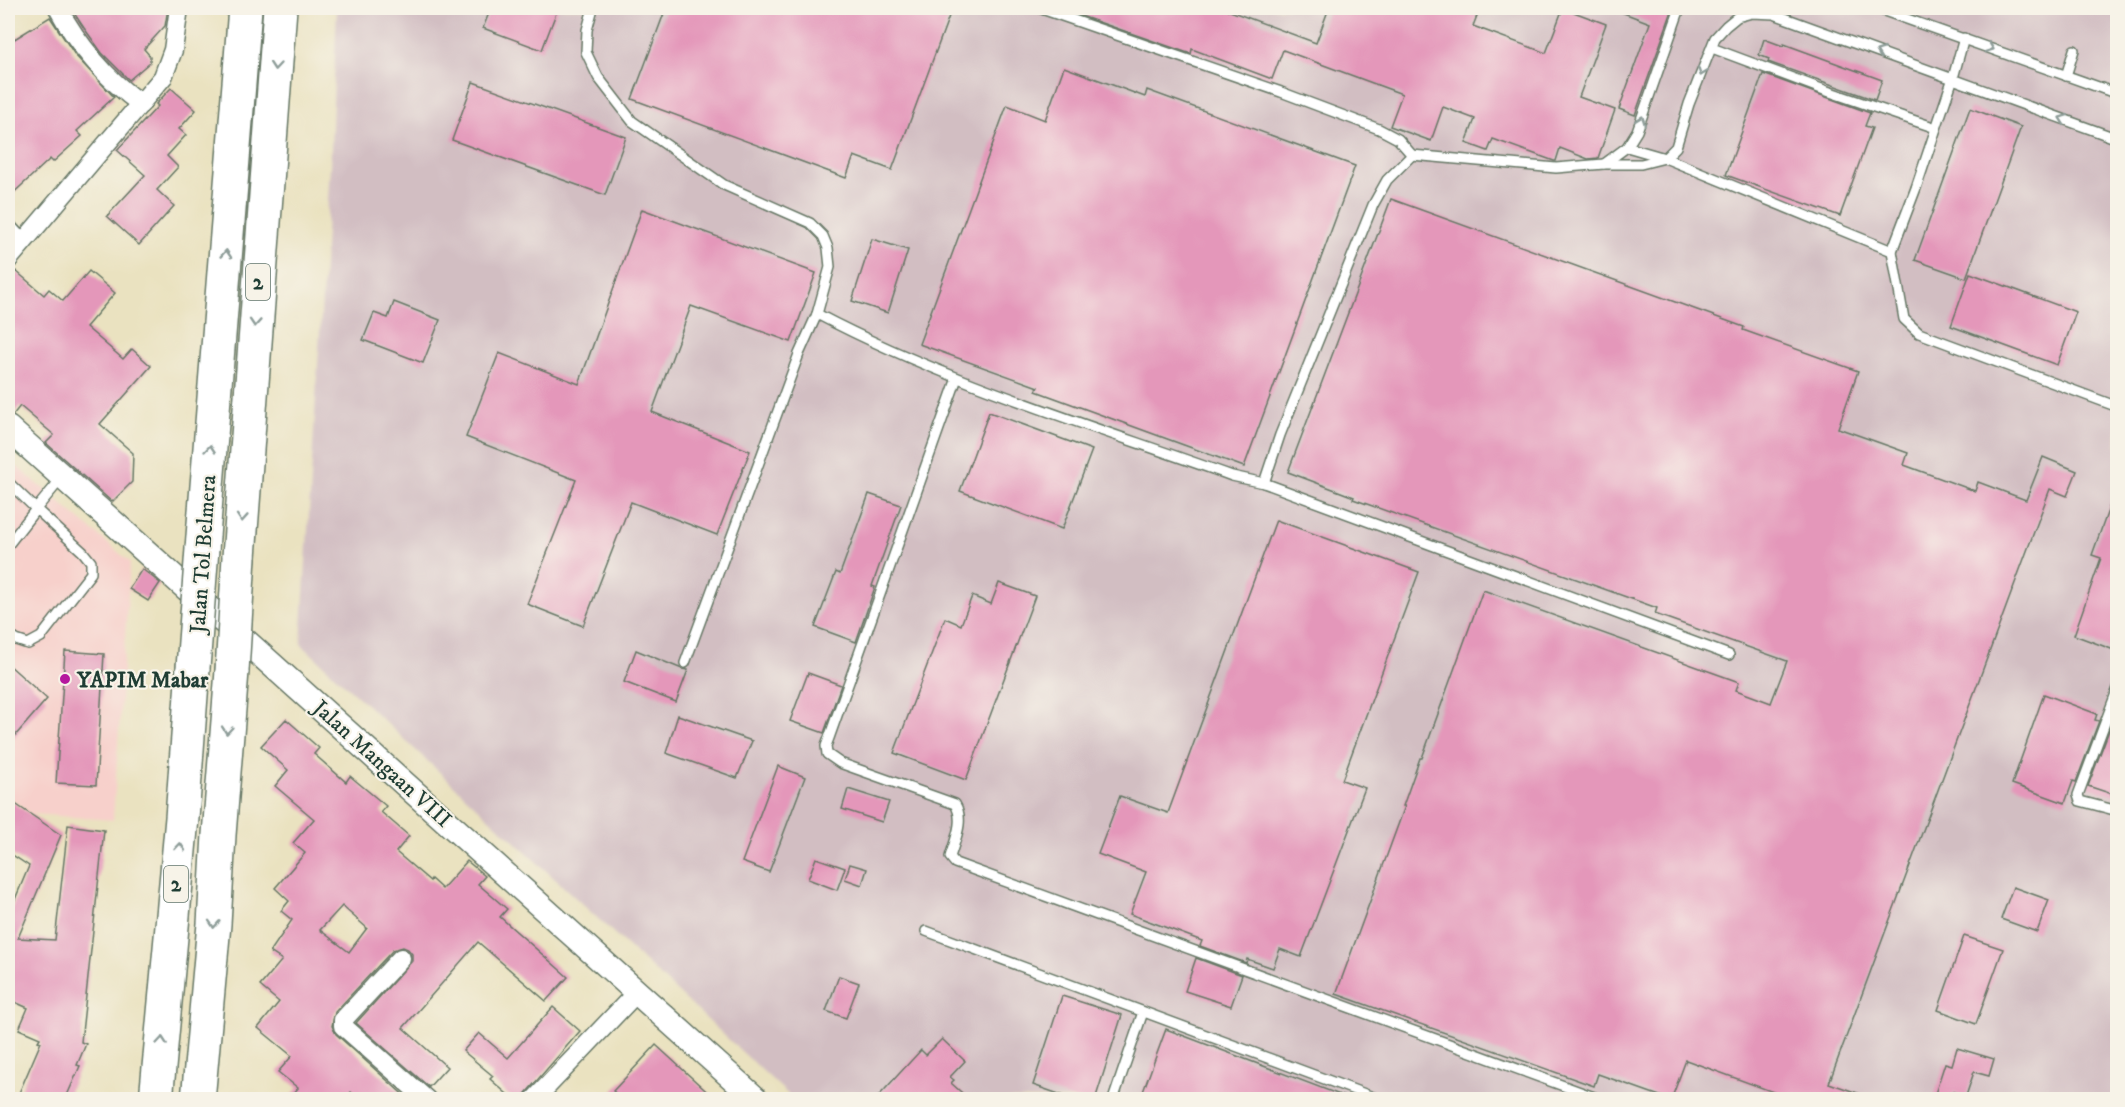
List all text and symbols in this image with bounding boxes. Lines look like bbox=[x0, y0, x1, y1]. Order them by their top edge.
one-way arrow bbox=[1984, 40, 1995, 53]
one-way arrow bbox=[1875, 46, 1885, 59]
one-way arrow bbox=[269, 61, 282, 70]
one-way arrow bbox=[1697, 66, 1709, 77]
one-way arrow bbox=[2058, 114, 2069, 126]
one-way arrow bbox=[1634, 116, 1646, 127]
one-way arrow bbox=[219, 250, 232, 259]
road number: 2 bbox=[246, 264, 270, 300]
one-way arrow bbox=[249, 319, 262, 328]
one-way arrow bbox=[203, 444, 216, 453]
street label: Jalan Tol Belmera bbox=[184, 473, 223, 636]
one-way arrow bbox=[236, 513, 249, 522]
place label: YAPIM Mabar bbox=[76, 667, 209, 694]
marker: YAPIM Mabar bbox=[58, 672, 72, 686]
street label: Jalan Mangaan VIII bbox=[306, 693, 457, 834]
one-way arrow bbox=[221, 725, 234, 734]
one-way arrow bbox=[173, 843, 186, 852]
road number: 2 bbox=[164, 866, 188, 902]
one-way arrow bbox=[208, 920, 221, 929]
one-way arrow bbox=[155, 1037, 168, 1046]

